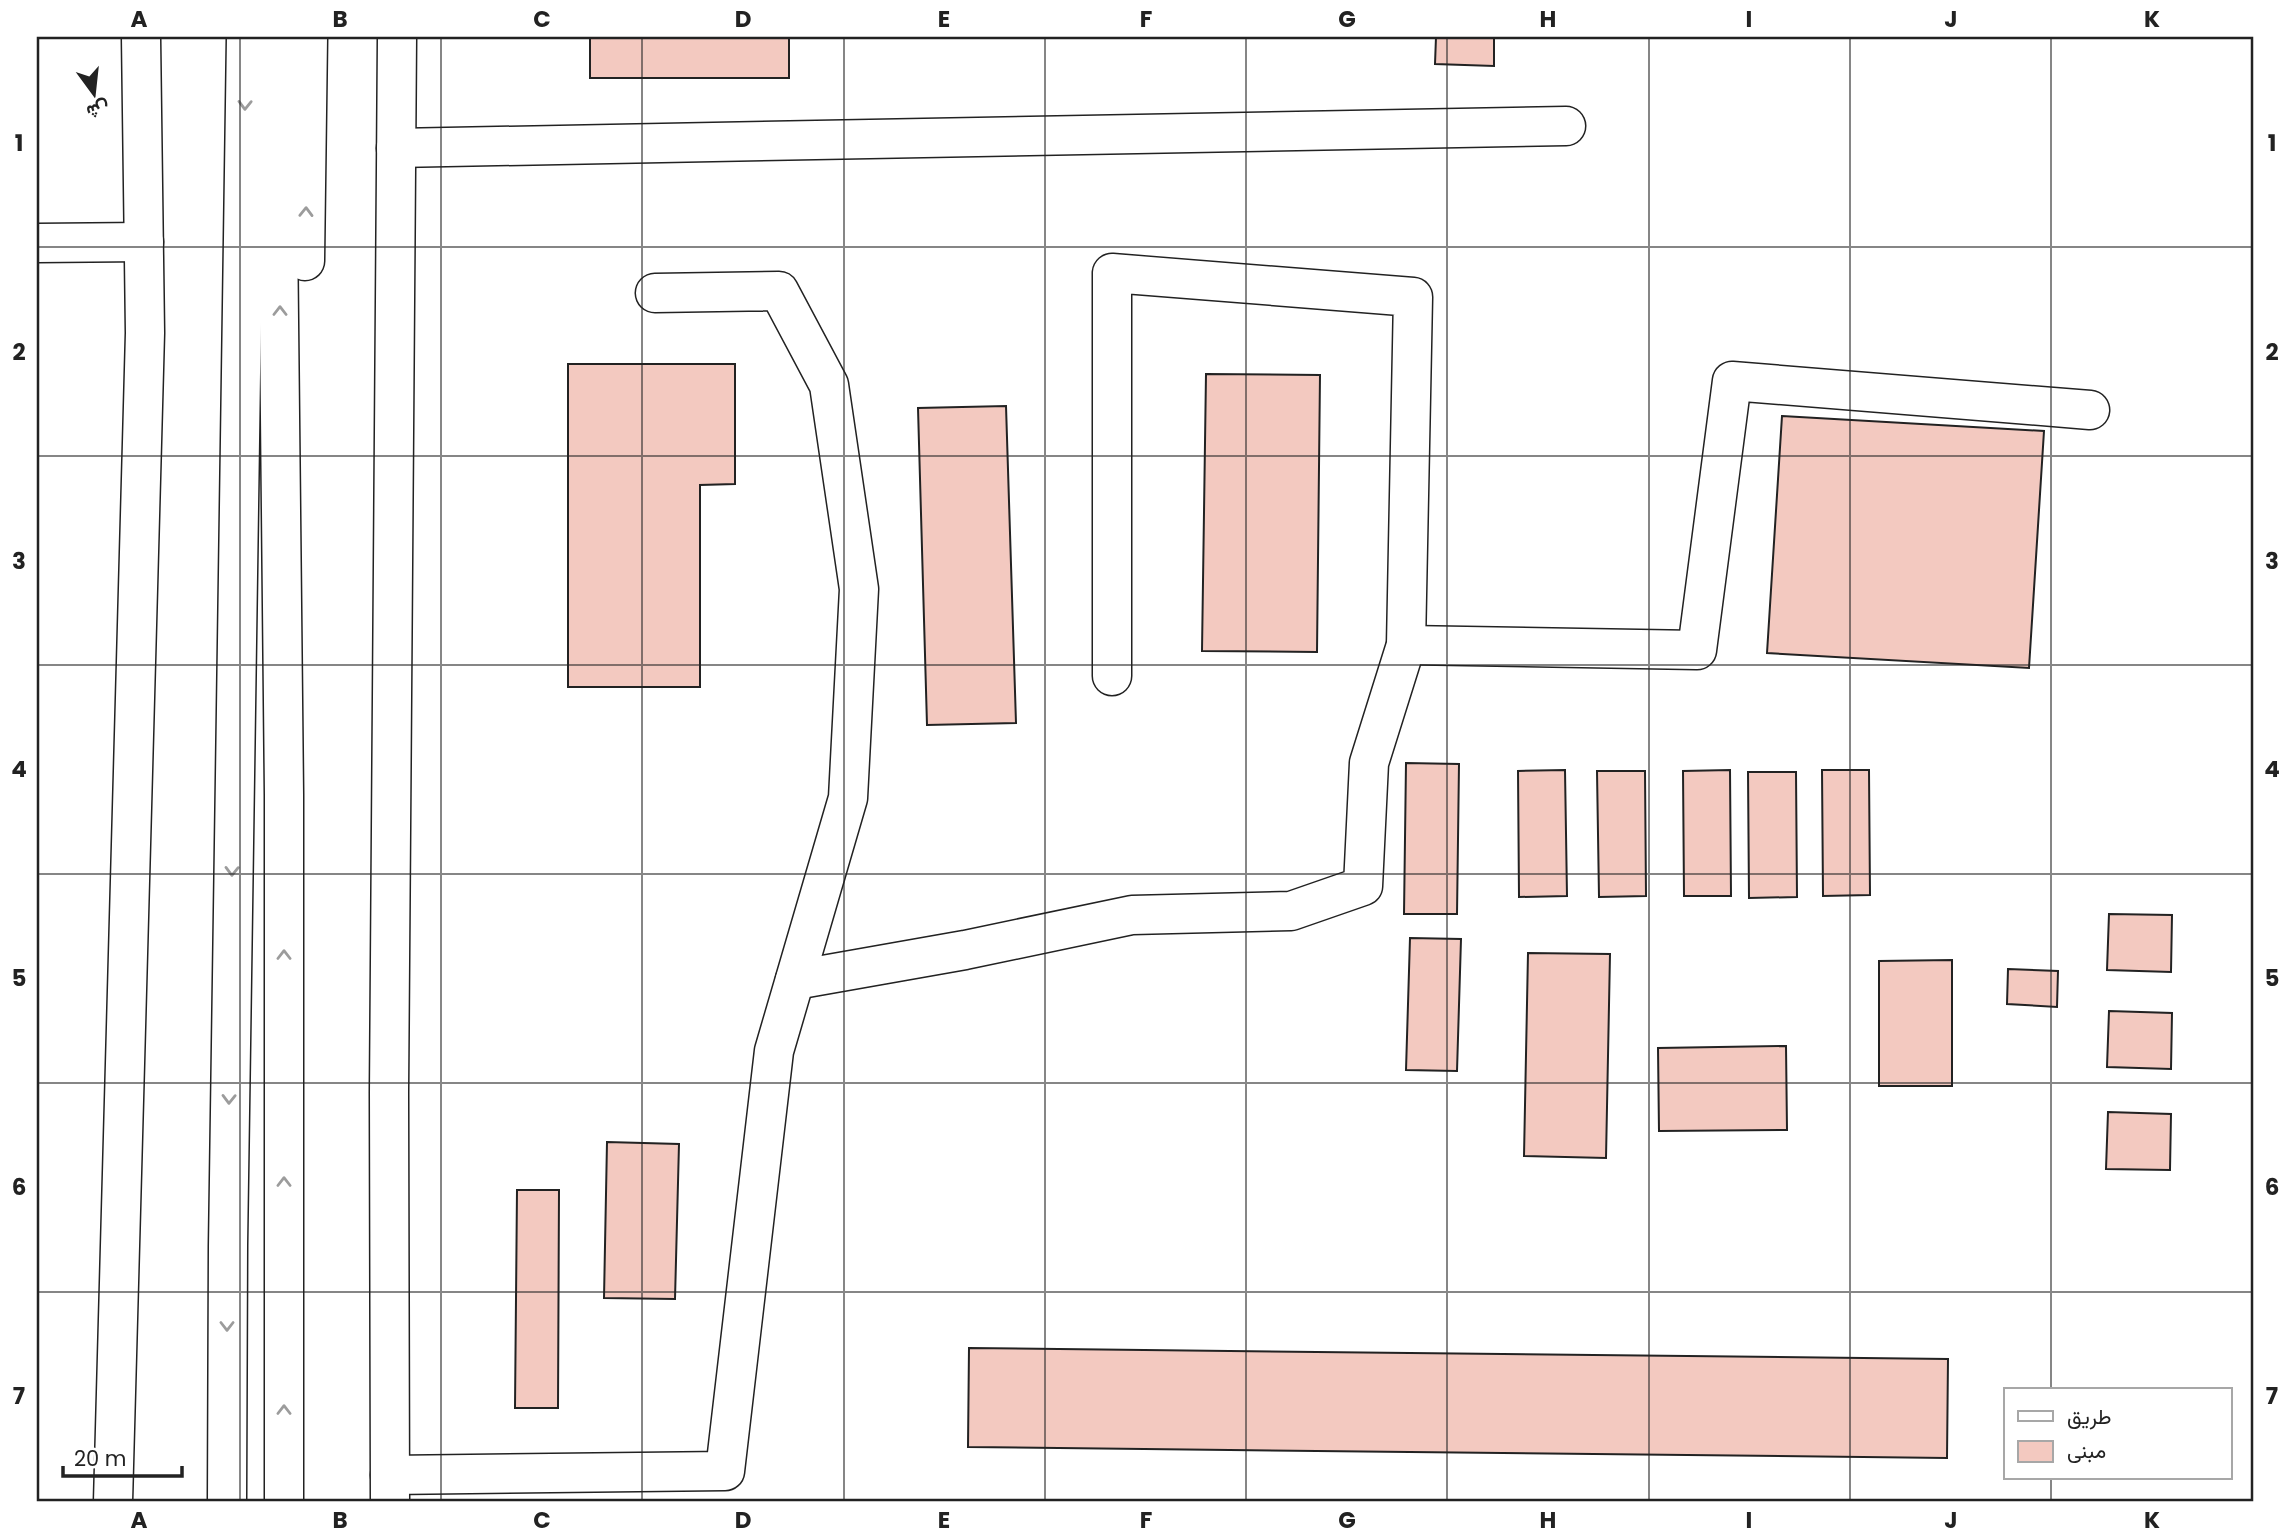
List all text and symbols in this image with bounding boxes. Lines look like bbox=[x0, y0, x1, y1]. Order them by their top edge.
text: A bbox=[131, 3, 148, 35]
text: B bbox=[332, 3, 348, 35]
text: C bbox=[533, 3, 551, 35]
text: D bbox=[735, 3, 751, 35]
text: E bbox=[938, 3, 950, 35]
text: F bbox=[1140, 3, 1152, 35]
text: G bbox=[1338, 3, 1356, 35]
text: H bbox=[1540, 3, 1556, 35]
text: I bbox=[1746, 3, 1752, 35]
text: J bbox=[1944, 3, 1958, 35]
text: K bbox=[2144, 3, 2160, 35]
north arrow bbox=[60, 60, 130, 130]
text: ش bbox=[84, 94, 113, 126]
one-way arrow bbox=[237, 100, 252, 111]
text: 1 bbox=[15, 127, 23, 159]
text: 1 bbox=[2268, 127, 2276, 159]
one-way arrow bbox=[298, 207, 314, 217]
one-way arrow bbox=[272, 305, 288, 315]
text: 2 bbox=[12, 336, 26, 368]
text: 2 bbox=[2265, 336, 2279, 368]
text: 3 bbox=[12, 545, 26, 577]
text: 3 bbox=[2265, 545, 2279, 577]
text: 4 bbox=[11, 753, 27, 785]
text: 4 bbox=[2264, 753, 2280, 785]
one-way arrow bbox=[225, 866, 240, 877]
one-way arrow bbox=[276, 949, 292, 959]
text: 5 bbox=[12, 962, 26, 994]
text: 5 bbox=[2265, 962, 2279, 994]
one-way arrow bbox=[222, 1094, 237, 1105]
text: 6 bbox=[12, 1171, 26, 1203]
text: 6 bbox=[2265, 1171, 2279, 1203]
one-way arrow bbox=[276, 1176, 292, 1187]
one-way arrow bbox=[219, 1322, 235, 1332]
text: 7 bbox=[13, 1380, 25, 1412]
text: 7 bbox=[2266, 1380, 2278, 1412]
legend bbox=[2004, 1388, 2232, 1480]
text: طريق bbox=[2067, 1402, 2112, 1431]
one-way arrow bbox=[276, 1404, 292, 1414]
scale bar bbox=[63, 1434, 182, 1478]
text: مبنى bbox=[2067, 1436, 2106, 1465]
text: 20 m bbox=[74, 1444, 127, 1473]
text: A bbox=[131, 1504, 148, 1536]
text: B bbox=[332, 1504, 348, 1536]
text: C bbox=[533, 1504, 551, 1536]
text: D bbox=[735, 1504, 751, 1536]
text: E bbox=[938, 1504, 950, 1536]
text: F bbox=[1140, 1504, 1152, 1536]
text: G bbox=[1338, 1504, 1356, 1536]
text: H bbox=[1540, 1504, 1556, 1536]
text: I bbox=[1746, 1504, 1752, 1536]
text: J bbox=[1944, 1504, 1958, 1536]
text: K bbox=[2144, 1504, 2160, 1536]

